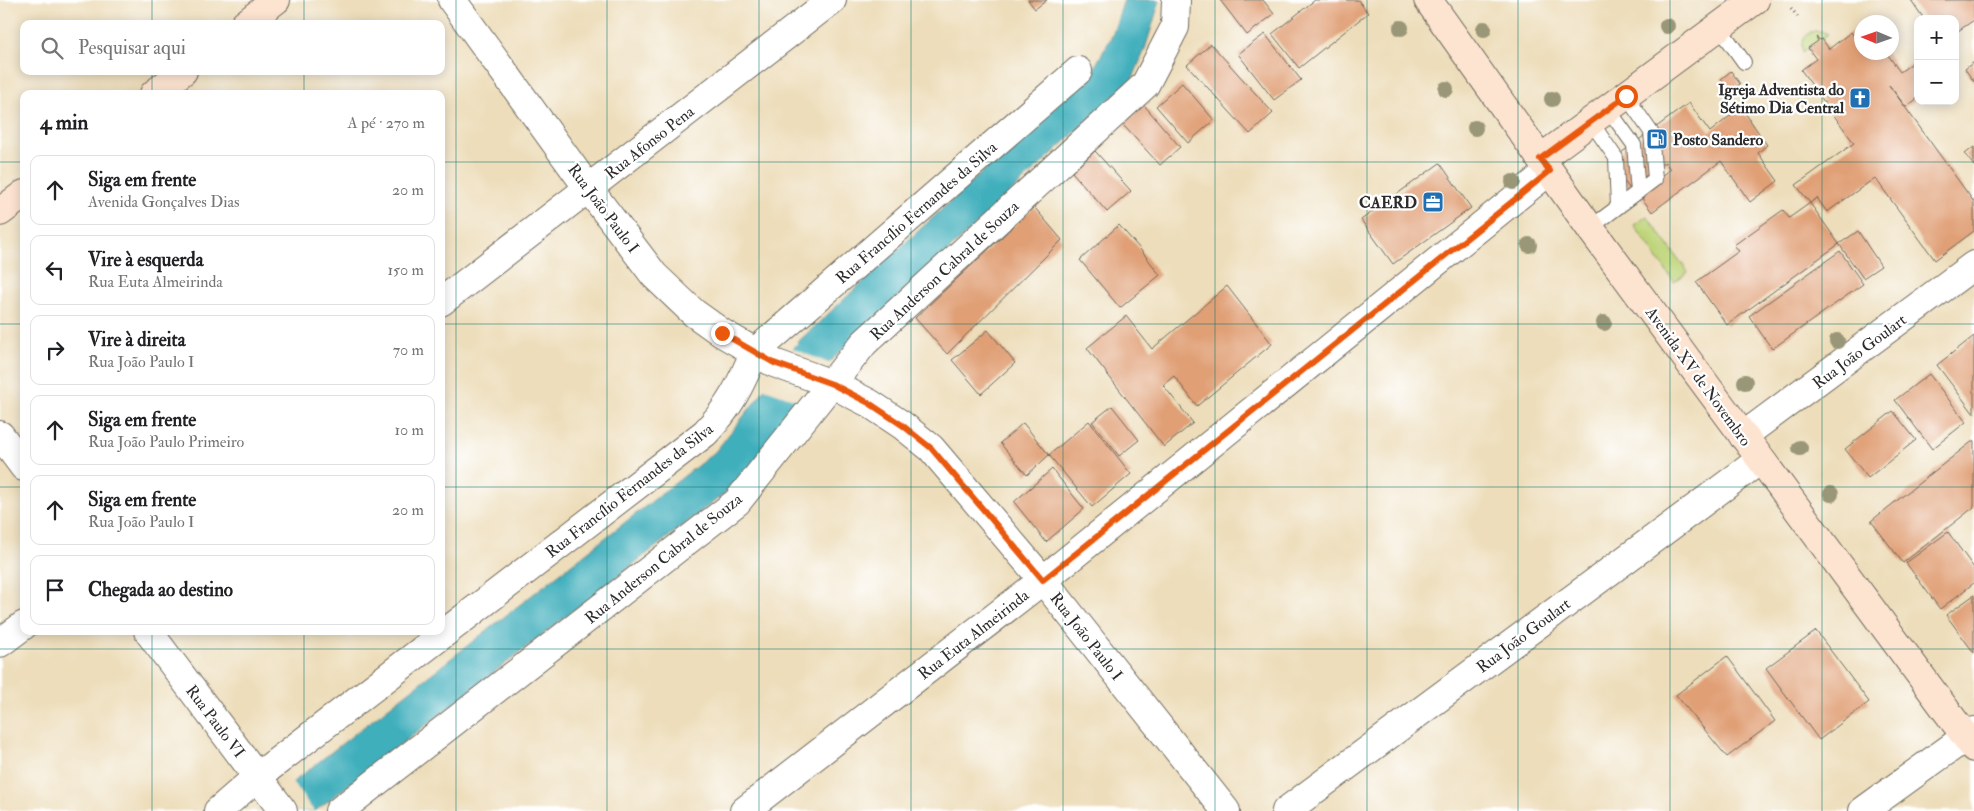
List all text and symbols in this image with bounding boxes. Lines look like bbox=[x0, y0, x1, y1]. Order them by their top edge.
north arrow bbox=[1854, 15, 1899, 60]
map controls bbox=[1914, 15, 1959, 105]
button: + bbox=[1914, 15, 1959, 60]
search box bbox=[20, 20, 445, 75]
icon: search bbox=[38, 34, 66, 62]
text: Pesquisar aqui bbox=[78, 36, 186, 60]
button: − bbox=[1914, 60, 1959, 105]
place label: Igreja Adventista do Sétimo Dia Central bbox=[1718, 80, 1845, 118]
route start bbox=[1615, 85, 1638, 108]
church icon: Igreja Adventista do Sétimo Dia Central bbox=[1848, 86, 1872, 110]
street label: Rua Afonso Pena bbox=[601, 101, 699, 184]
text: 4 min bbox=[40, 109, 88, 136]
text: A pé · 270 m bbox=[347, 113, 425, 133]
fuel station icon: Posto Sandero bbox=[1645, 127, 1669, 151]
place label: Posto Sandero bbox=[1673, 130, 1763, 150]
street label: Rua Francílio Fernandes da Silva bbox=[832, 137, 1002, 288]
street label: Rua João Paulo I bbox=[562, 160, 643, 258]
text: Siga em frente bbox=[88, 168, 196, 192]
icon: ahead bbox=[41, 176, 69, 204]
text: 20 m bbox=[392, 180, 424, 200]
office icon: CAERD bbox=[1421, 190, 1445, 214]
text: Avenida Gonçalves Dias bbox=[88, 192, 240, 212]
place label: CAERD bbox=[1359, 193, 1417, 213]
street label: Rua Anderson Cabral de Souza bbox=[866, 196, 1024, 345]
text: Vire à esquerda bbox=[88, 248, 203, 272]
icon: left bbox=[41, 256, 69, 284]
text: 150 m bbox=[387, 260, 424, 280]
text: Rua Euta Almeirinda bbox=[88, 272, 223, 292]
street label: Avenida XV de Novembro bbox=[1640, 302, 1756, 450]
street label: Rua João Goulart bbox=[1809, 310, 1911, 394]
route end bbox=[711, 322, 734, 345]
text: Vire à direita bbox=[88, 328, 185, 352]
icon: right bbox=[41, 336, 69, 364]
text: 70 m bbox=[393, 340, 424, 360]
text: Rua João Paulo I bbox=[88, 352, 194, 372]
text: Siga em frente bbox=[88, 408, 196, 432]
icon: ahead bbox=[41, 416, 69, 444]
street label: Rua Francílio Fernandes da Silva bbox=[542, 419, 718, 562]
text: 10 m bbox=[394, 420, 424, 440]
text: Rua João Paulo Primeiro bbox=[88, 432, 244, 452]
text: Siga em frente bbox=[88, 488, 196, 512]
street label: Rua Anderson Cabral de Souza bbox=[581, 489, 747, 628]
icon: ahead bbox=[41, 496, 69, 524]
text: 20 m bbox=[392, 500, 424, 520]
text: Rua João Paulo I bbox=[88, 512, 194, 532]
icon: arrive bbox=[41, 576, 69, 604]
text: Chegada ao destino bbox=[88, 578, 233, 602]
street label: Rua Euta Almeirinda bbox=[914, 585, 1033, 684]
street label: Rua João Paulo I bbox=[1045, 589, 1127, 685]
street label: Rua João Goulart bbox=[1473, 594, 1575, 678]
street label: Rua Paulo VI bbox=[181, 681, 249, 762]

